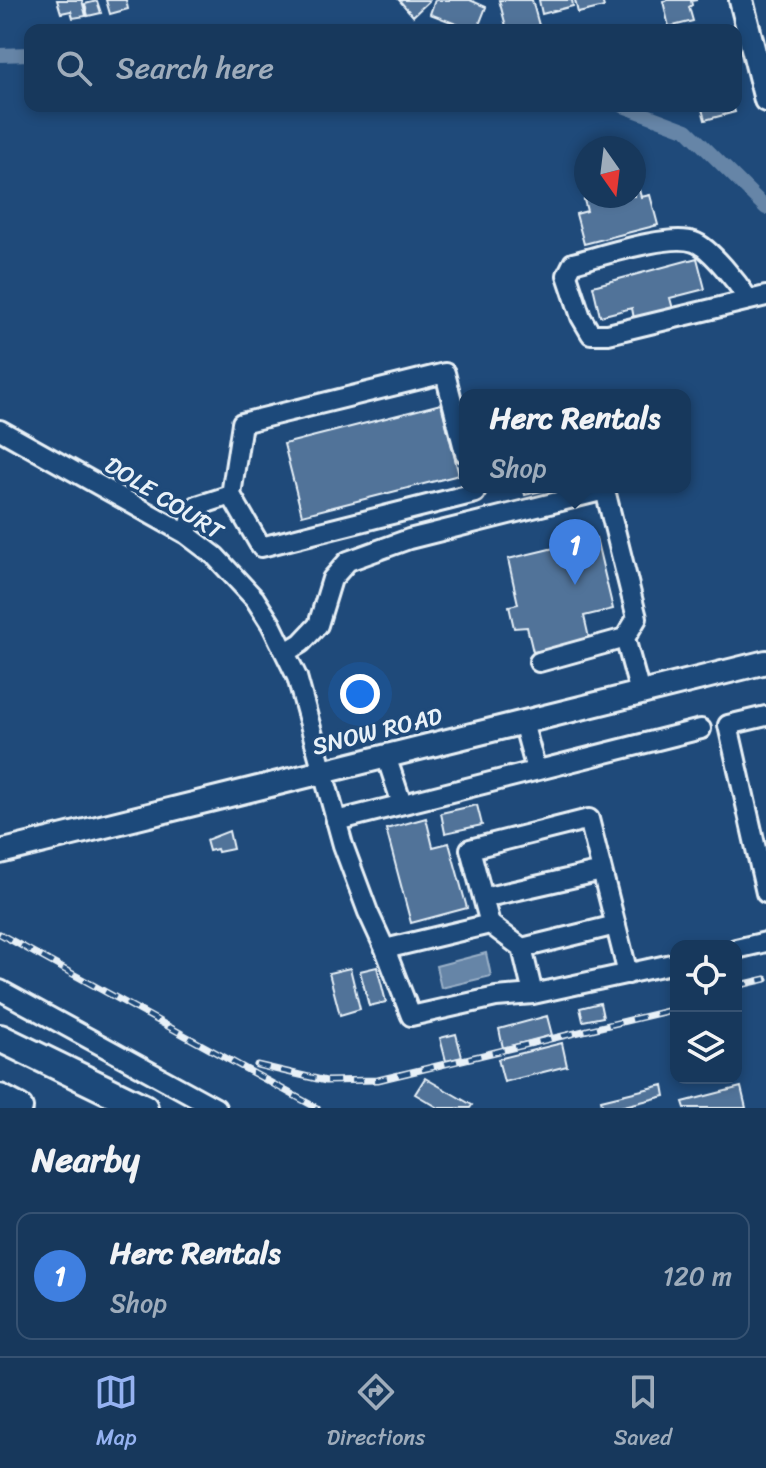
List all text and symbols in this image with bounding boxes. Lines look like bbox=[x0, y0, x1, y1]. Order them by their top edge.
search box bbox=[24, 24, 742, 112]
text: Search here bbox=[116, 41, 274, 95]
icon: search bbox=[52, 46, 96, 90]
north arrow bbox=[574, 136, 646, 208]
popup bbox=[459, 389, 691, 493]
text: Herc Rentals bbox=[490, 391, 660, 445]
street label: DOLE COURT bbox=[96, 445, 233, 552]
text: Shop bbox=[490, 445, 547, 491]
pin: 1 bbox=[549, 519, 601, 585]
your location bbox=[340, 674, 380, 714]
street label: SNOW ROAD bbox=[307, 694, 447, 767]
map controls bbox=[670, 940, 742, 1084]
button: locate bbox=[670, 940, 742, 1012]
button: layers bbox=[670, 1012, 742, 1084]
text: Nearby bbox=[32, 1130, 140, 1190]
text: Herc Rentals bbox=[110, 1226, 281, 1280]
text: 1 bbox=[54, 1253, 66, 1299]
text: 120 m bbox=[663, 1253, 732, 1299]
text: Shop bbox=[110, 1280, 167, 1326]
tab: Map bbox=[94, 1370, 138, 1457]
tab: Directions bbox=[327, 1370, 425, 1457]
tab: Saved bbox=[614, 1370, 672, 1457]

